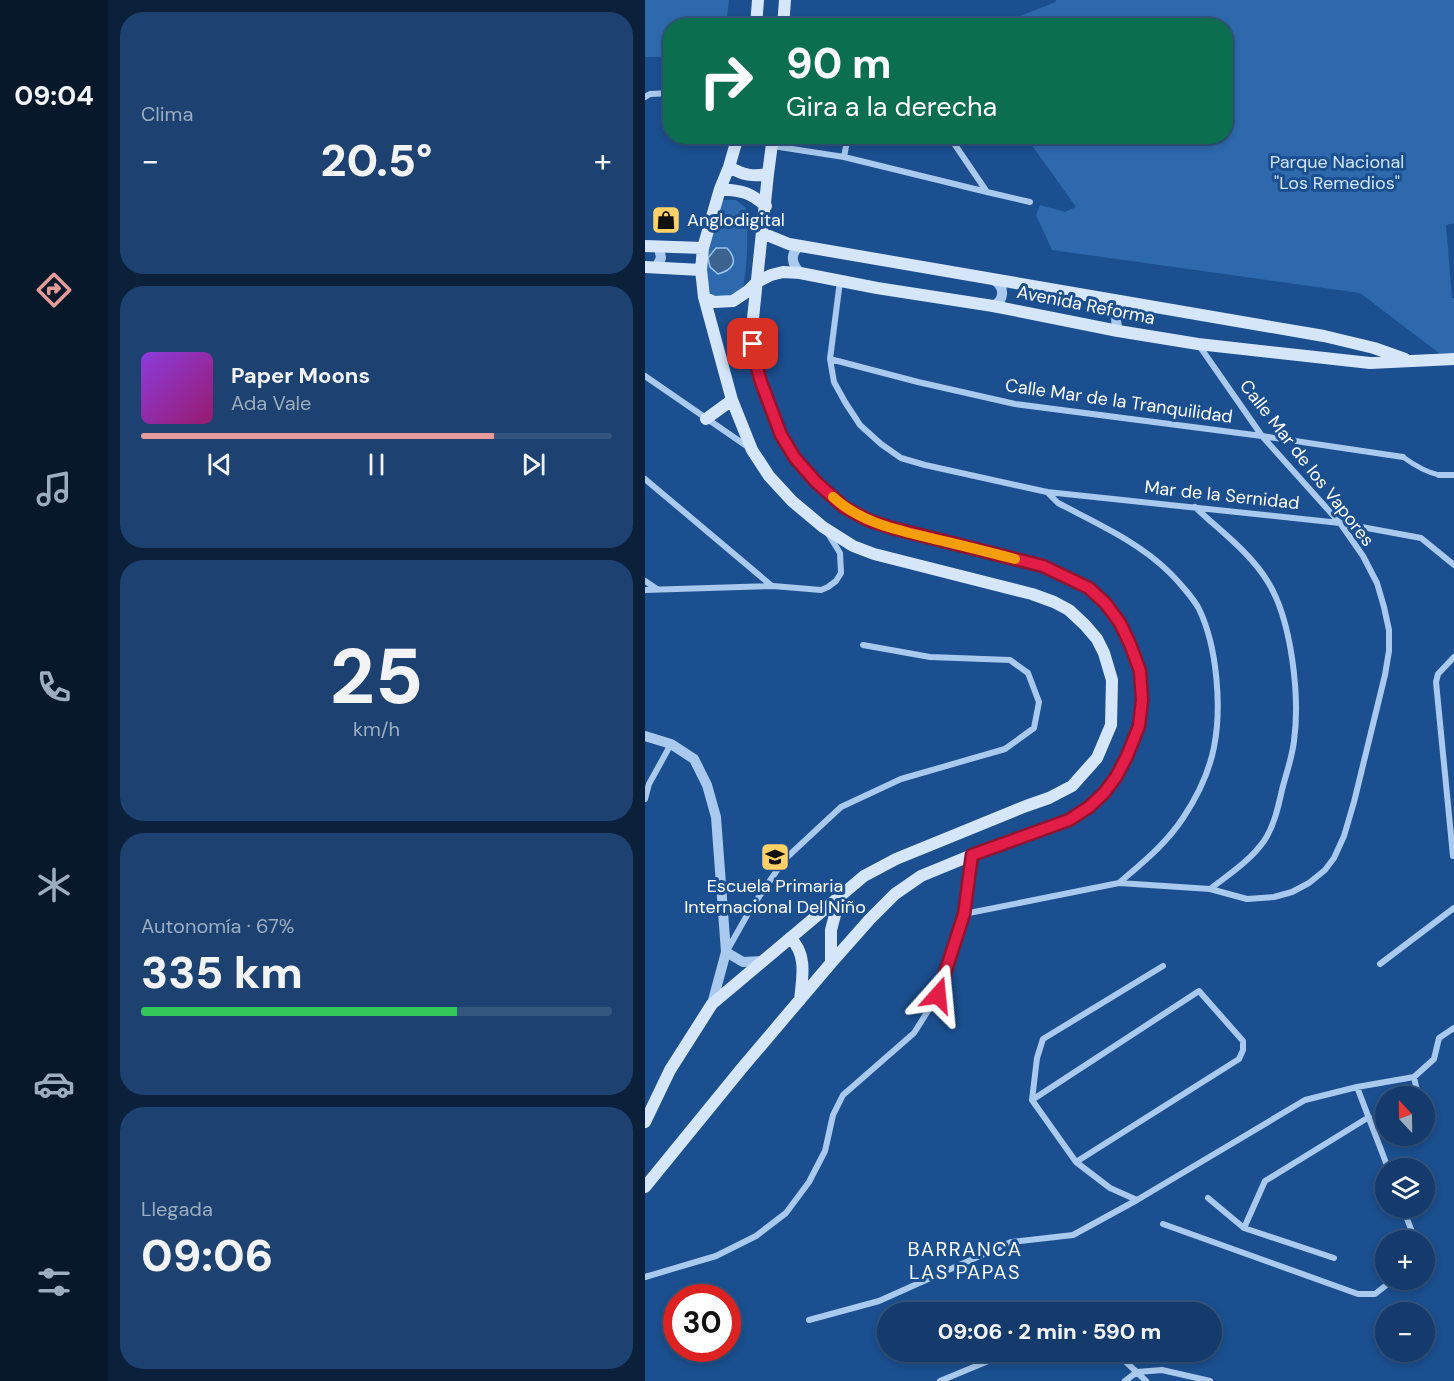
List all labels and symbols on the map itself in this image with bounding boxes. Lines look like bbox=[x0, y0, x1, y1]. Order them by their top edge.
park label: Parque Nacional "Los Remedios" bbox=[1270, 150, 1404, 195]
shop icon: Anglodigital bbox=[650, 204, 682, 236]
place label: Anglodigital bbox=[687, 208, 785, 232]
street label: Avenida Reforma bbox=[1015, 280, 1157, 330]
pin bbox=[727, 318, 778, 369]
street label: Calle Mar de la Tranquilidad bbox=[1004, 373, 1234, 429]
street label: Calle Mar de los Vapores bbox=[1234, 375, 1380, 551]
street label: Mar de la Sernidad bbox=[1143, 475, 1301, 515]
school or university icon: Escuela Primaria Internacional Del Niño bbox=[759, 841, 791, 873]
place label: Escuela Primaria Internacional Del Niño bbox=[684, 874, 866, 919]
position arrow bbox=[906, 963, 970, 1027]
north arrow bbox=[1375, 1086, 1435, 1146]
district label: BARRANCA LAS PAPAS bbox=[907, 1236, 1023, 1285]
speed limit sign: 30 bbox=[663, 1284, 741, 1362]

